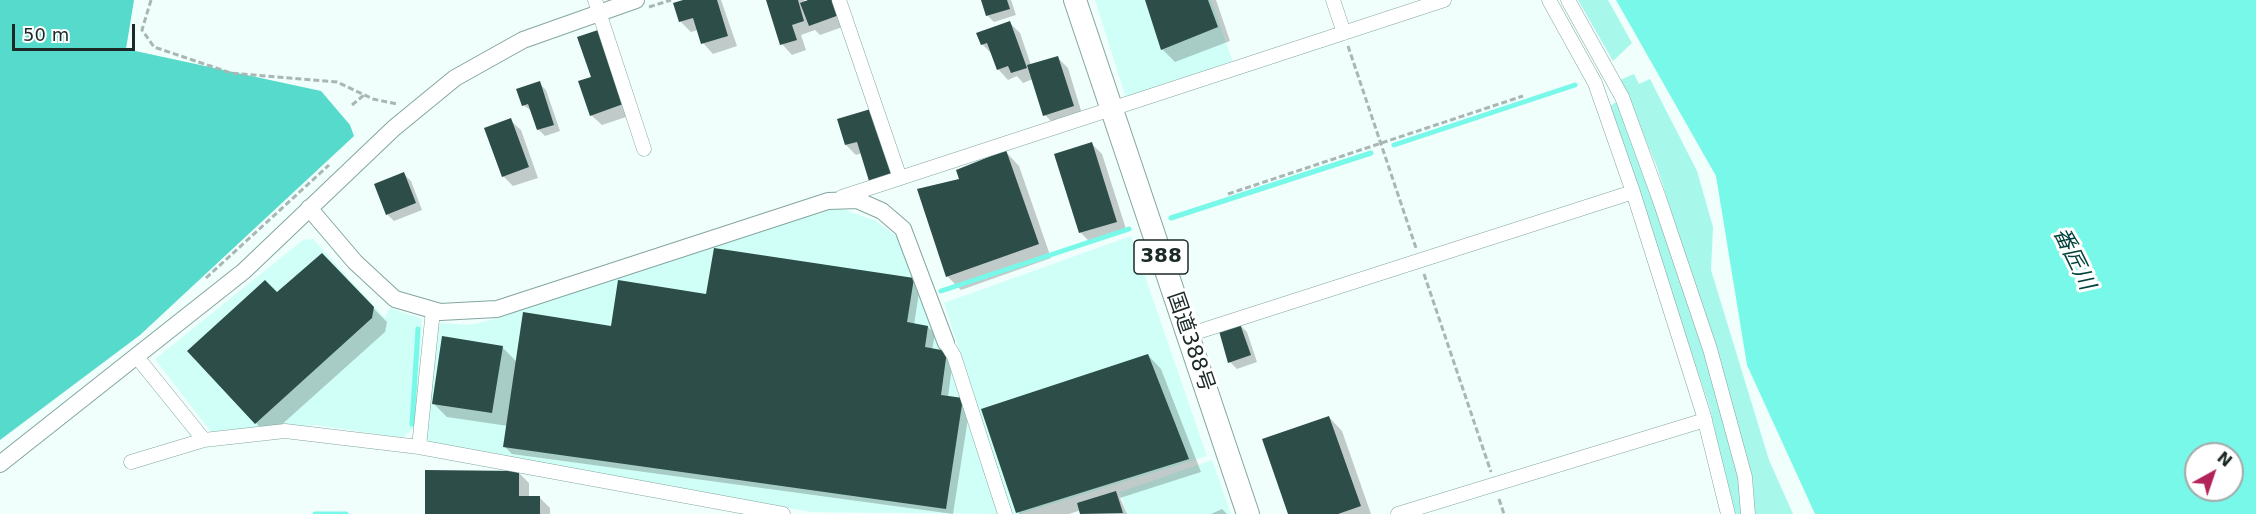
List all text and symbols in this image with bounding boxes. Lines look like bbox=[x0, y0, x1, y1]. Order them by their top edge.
scale bar bbox=[15, 12, 138, 50]
text: 50 m bbox=[23, 24, 69, 45]
water label: 番匠川 bbox=[2047, 224, 2099, 294]
road number: 388 bbox=[1134, 240, 1188, 274]
street label: 国道388号 bbox=[1161, 289, 1219, 395]
north arrow bbox=[2184, 442, 2244, 502]
text: N bbox=[2213, 448, 2236, 471]

